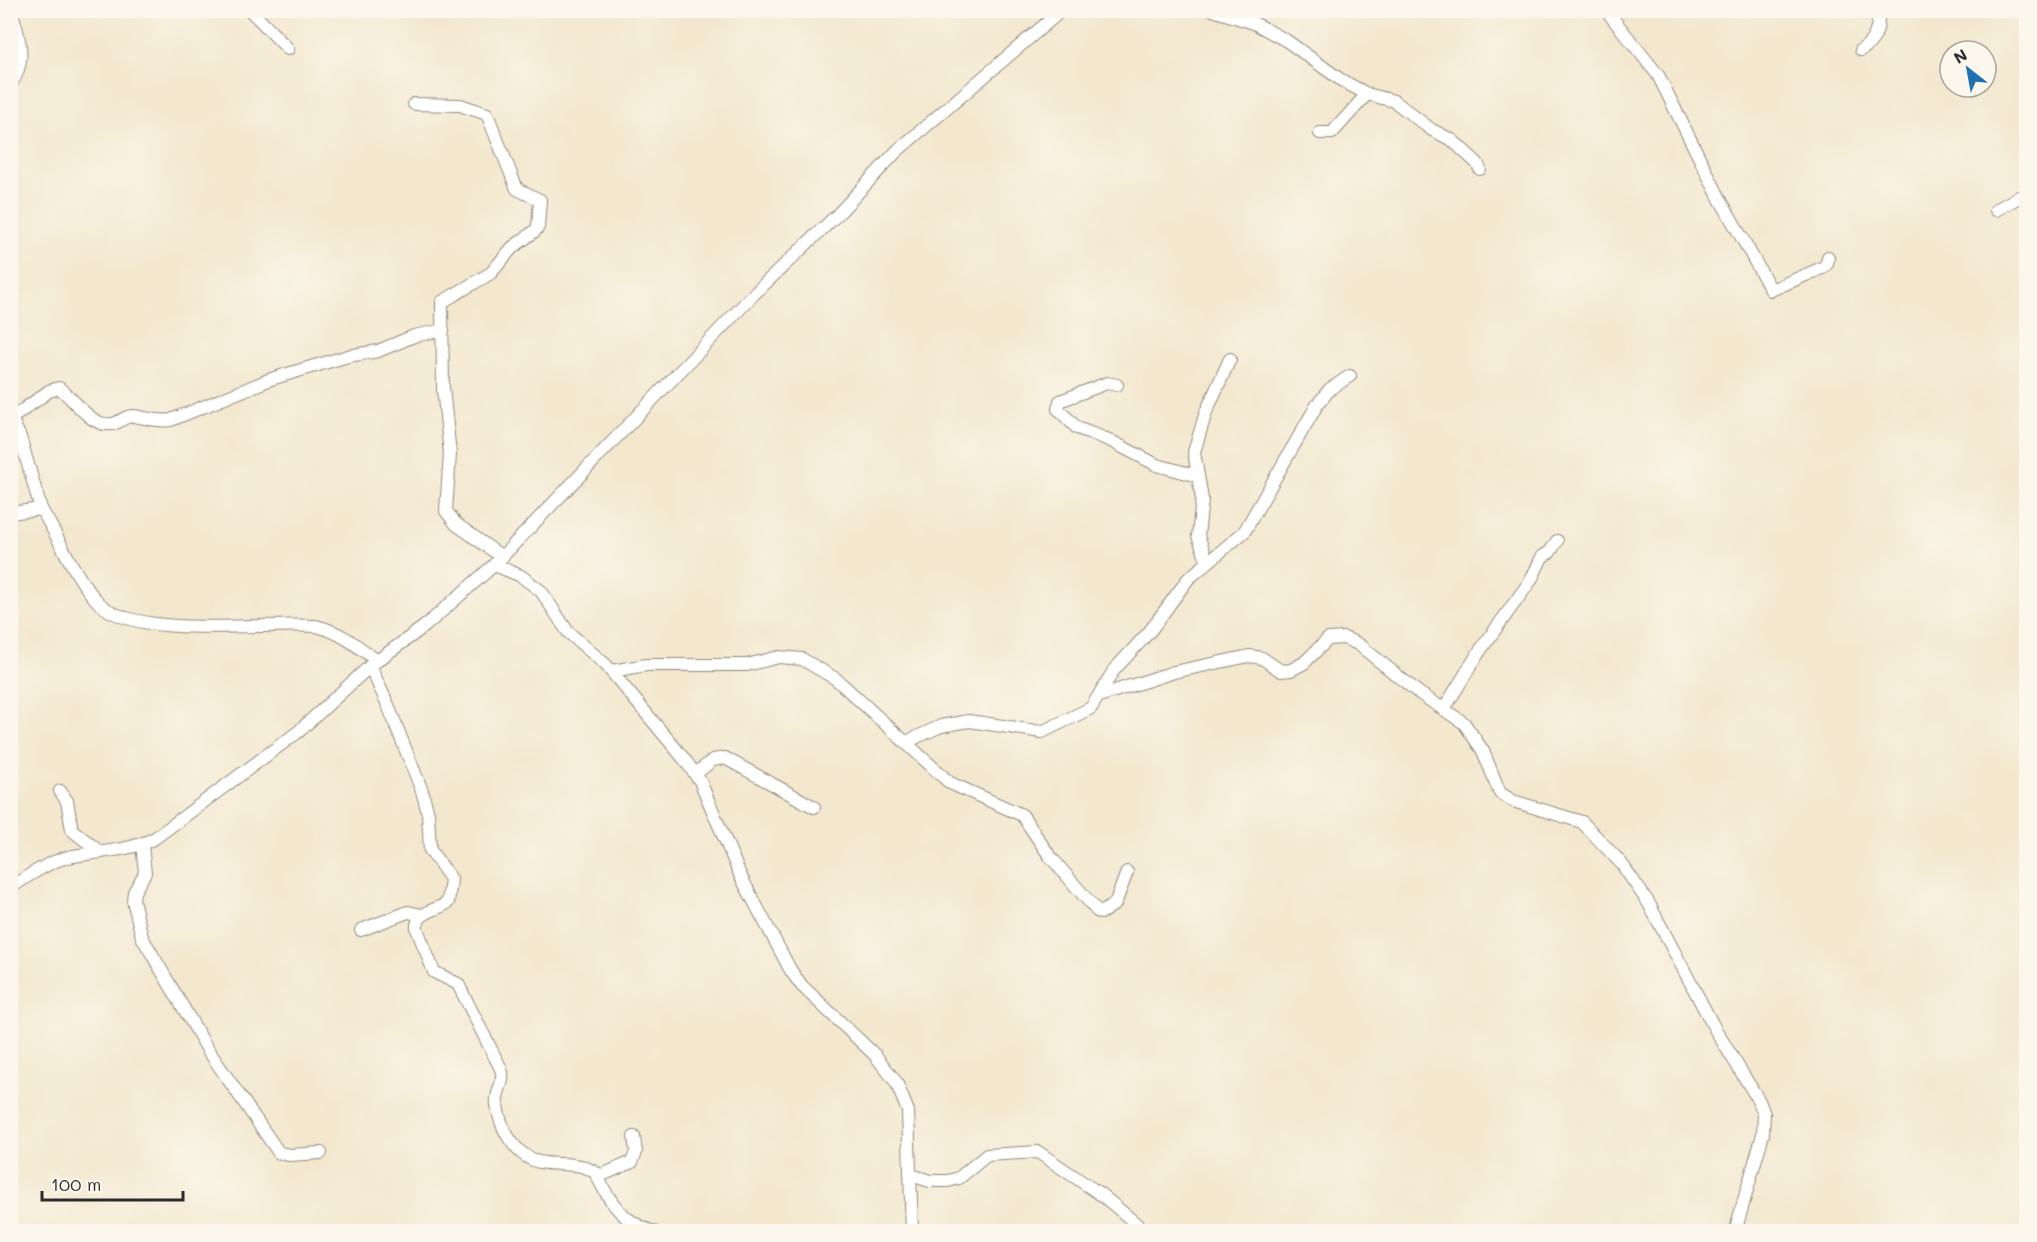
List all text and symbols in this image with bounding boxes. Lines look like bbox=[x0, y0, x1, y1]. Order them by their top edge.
north arrow bbox=[1938, 39, 1998, 99]
text: N bbox=[1949, 44, 1971, 68]
scale bar bbox=[42, 1164, 183, 1202]
text: 100 m bbox=[51, 1172, 101, 1196]

